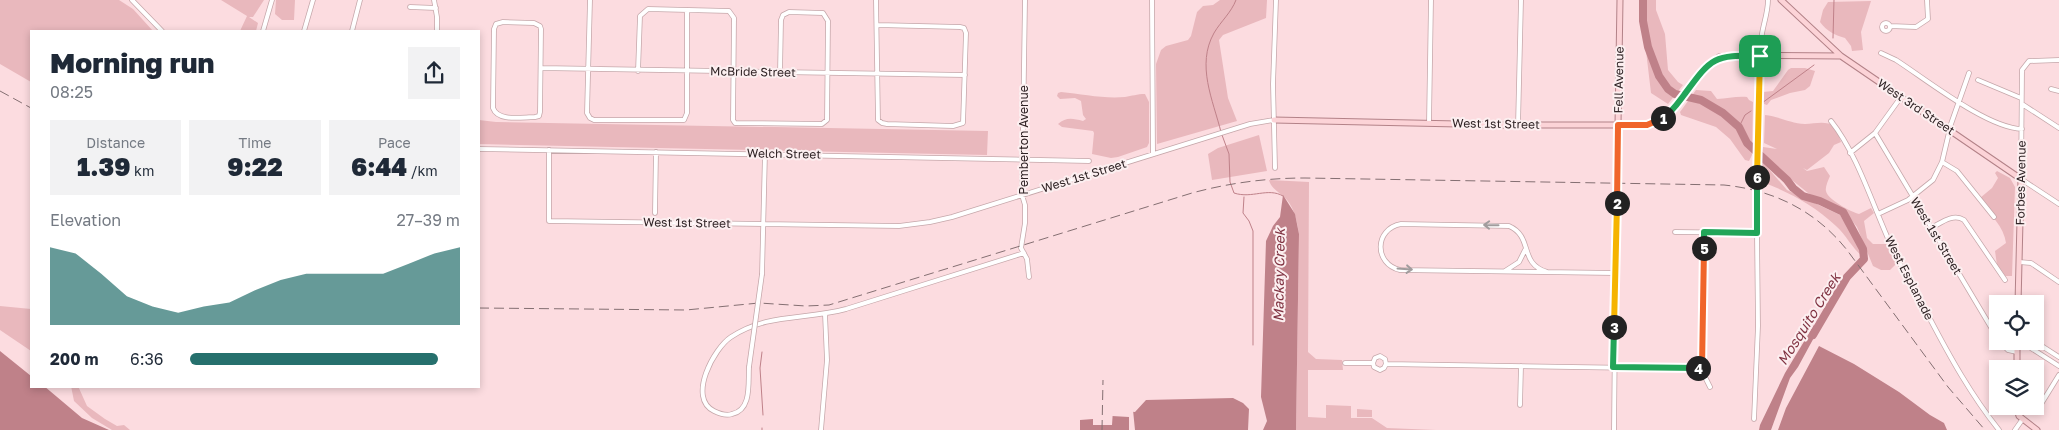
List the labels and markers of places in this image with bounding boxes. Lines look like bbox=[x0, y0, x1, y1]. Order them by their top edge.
pin bbox=[1739, 35, 1781, 77]
pin: 1 bbox=[1650, 106, 1676, 130]
pin: 6 bbox=[1744, 164, 1770, 190]
pin: 2 bbox=[1604, 190, 1630, 216]
pin: 5 bbox=[1692, 236, 1716, 260]
pin: 3 bbox=[1602, 314, 1626, 340]
pin: 4 bbox=[1686, 356, 1710, 380]

